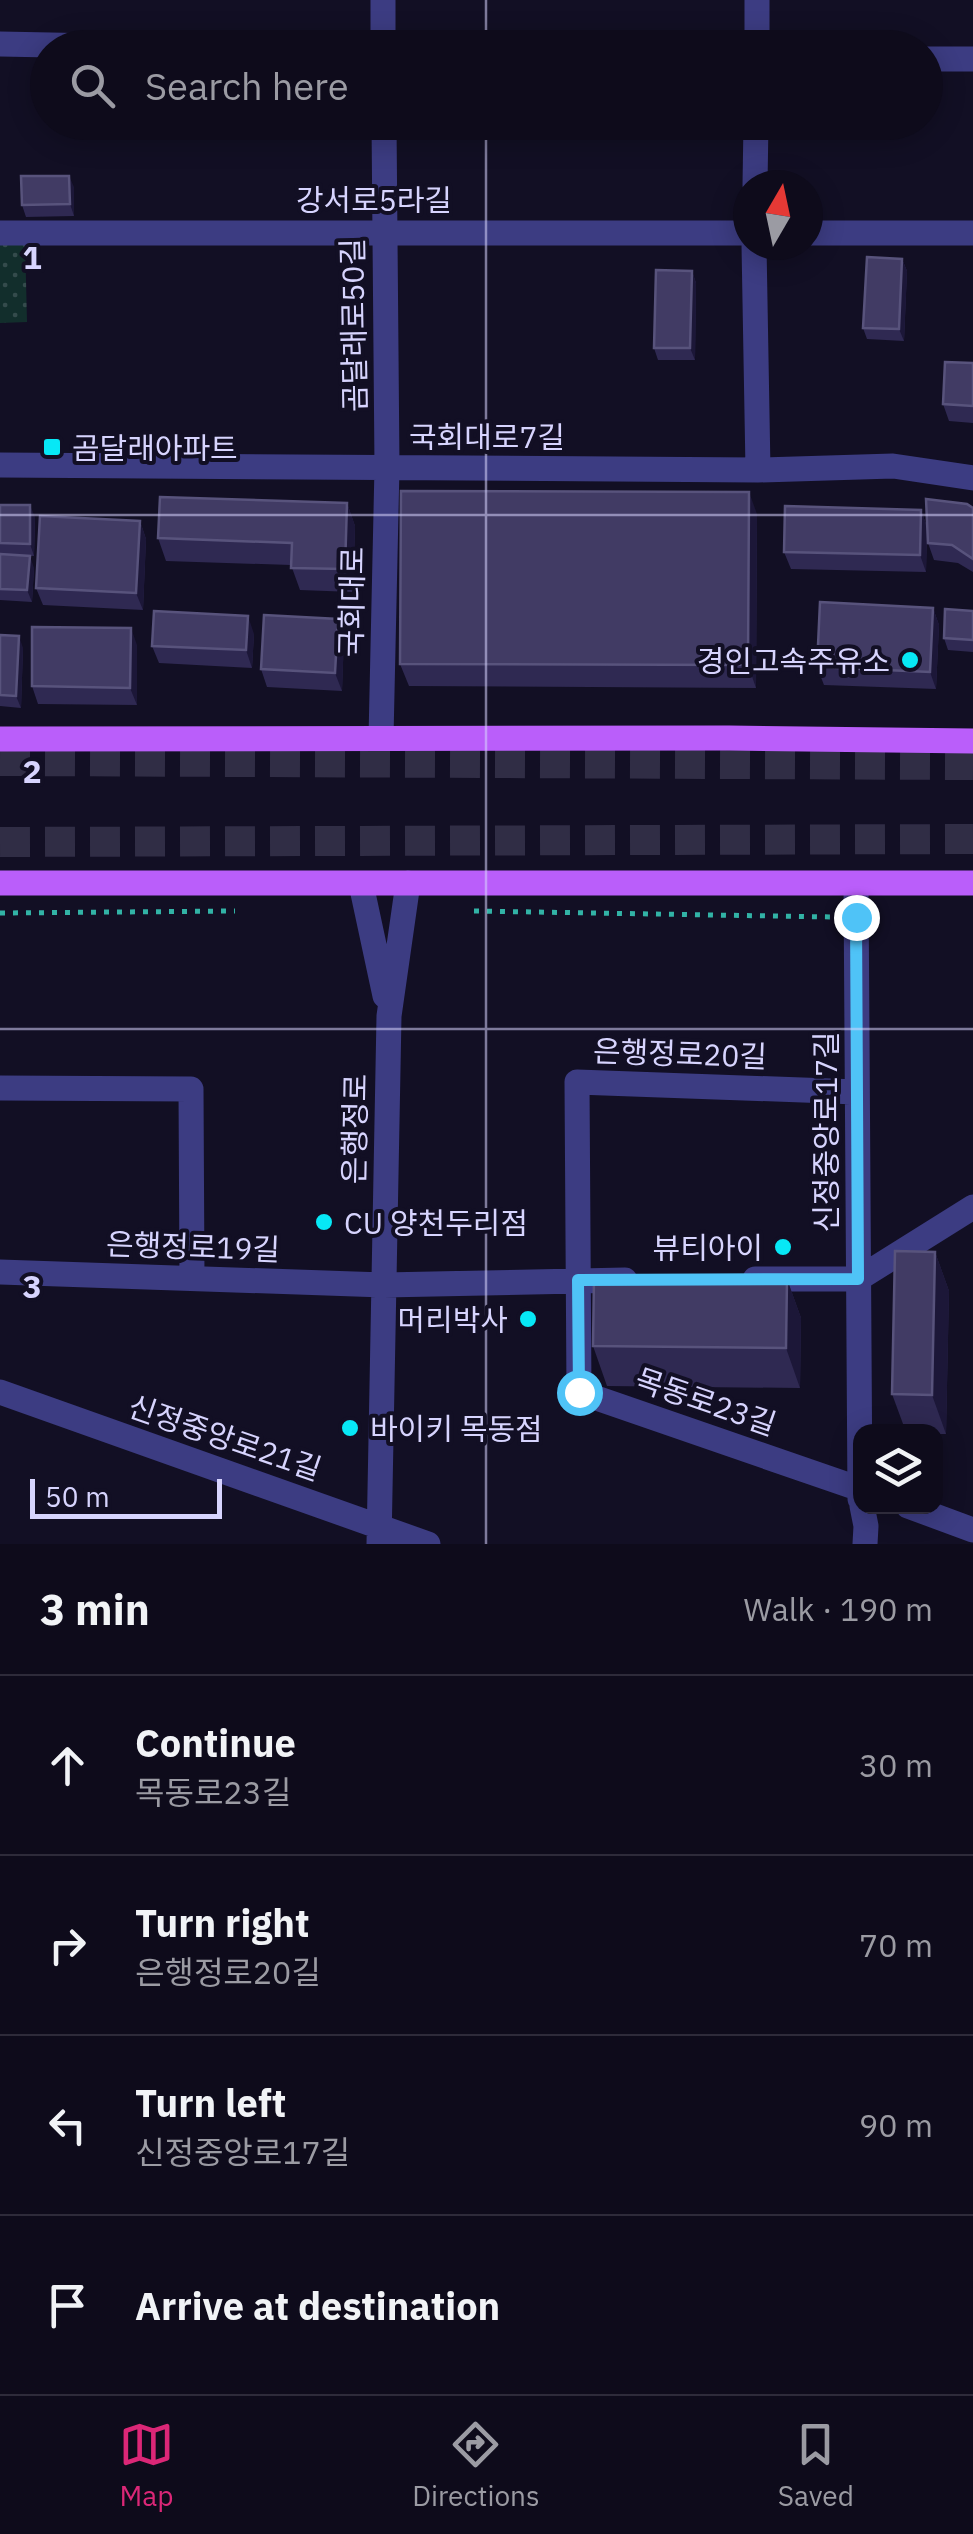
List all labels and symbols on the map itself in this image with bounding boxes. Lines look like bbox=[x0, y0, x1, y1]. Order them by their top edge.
north arrow bbox=[733, 170, 823, 260]
street label: 강서로5라길 bbox=[296, 180, 452, 219]
text: 1 bbox=[22, 236, 42, 278]
street label: 곰달래로50길 bbox=[332, 238, 374, 412]
street label: 국회대로7길 bbox=[409, 417, 565, 456]
place label: 곰달래아파트 bbox=[72, 428, 238, 467]
marker: 곰달래아파트 bbox=[41, 436, 63, 458]
street label: 국회대로 bbox=[331, 546, 371, 658]
place label: 경인고속주유소 bbox=[697, 641, 890, 680]
marker: 경인고속주유소 bbox=[899, 649, 921, 671]
text: 2 bbox=[22, 750, 42, 792]
route end bbox=[834, 895, 880, 941]
street label: 은행정로20길 bbox=[592, 1030, 768, 1076]
street label: 신정중앙로17길 bbox=[806, 1031, 845, 1233]
street label: 은행정로 bbox=[334, 1073, 374, 1185]
place label: CU 양천두리점 bbox=[344, 1203, 528, 1242]
marker: CU 양천두리점 bbox=[313, 1211, 335, 1233]
street label: 은행정로19길 bbox=[105, 1223, 281, 1269]
place label: 뷰티아이 bbox=[653, 1228, 763, 1267]
marker: 뷰티아이 bbox=[772, 1236, 794, 1258]
text: 3 bbox=[22, 1265, 42, 1307]
place label: 머리박사 bbox=[398, 1300, 508, 1339]
marker: 머리박사 bbox=[517, 1308, 539, 1330]
street label: 목동로23길 bbox=[630, 1359, 782, 1443]
route start bbox=[557, 1370, 603, 1416]
street label: 신정중앙로21길 bbox=[123, 1386, 327, 1488]
place label: 바이키 목동점 bbox=[370, 1409, 543, 1448]
marker: 바이키 목동점 bbox=[339, 1417, 361, 1439]
scale bar bbox=[30, 1474, 222, 1518]

